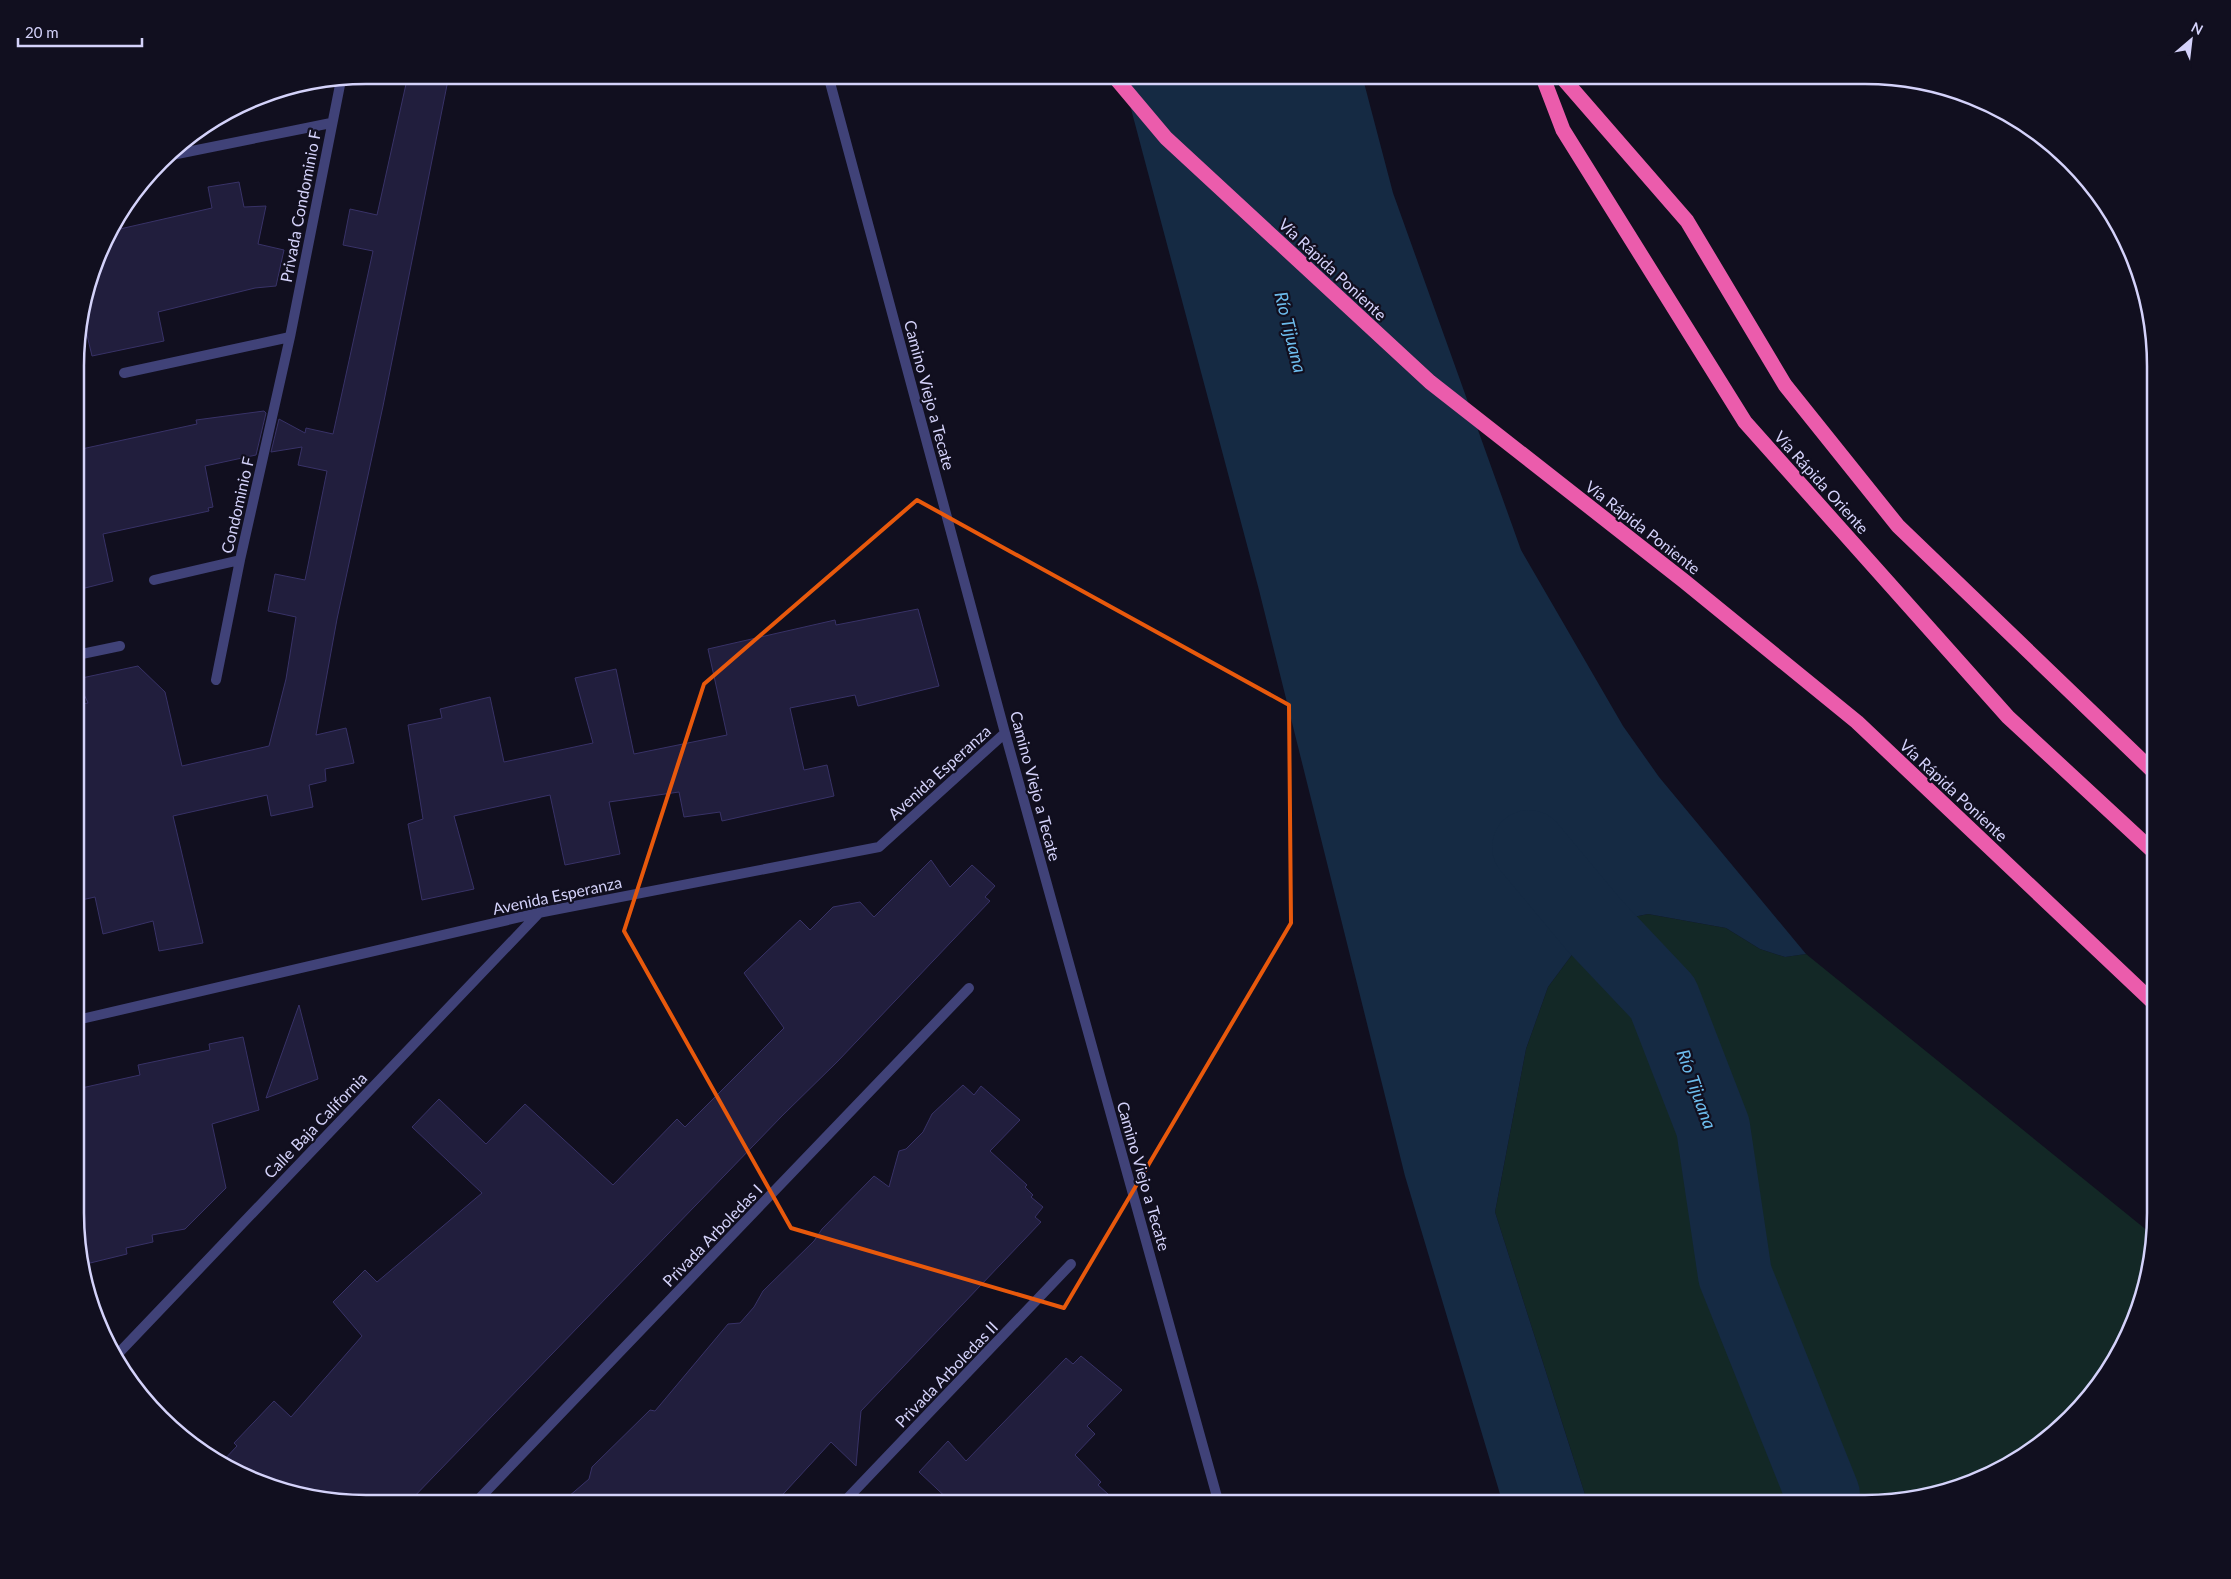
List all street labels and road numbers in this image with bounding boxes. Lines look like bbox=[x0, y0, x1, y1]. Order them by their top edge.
street label: Privada Condominio F bbox=[276, 128, 324, 284]
street label: Vía Rápida Poniente bbox=[1275, 214, 1391, 324]
street label: Camino Viejo a Tecate bbox=[901, 318, 959, 472]
street label: Vía Rápida Oriente bbox=[1771, 427, 1873, 537]
street label: Condominio F bbox=[217, 455, 257, 555]
street label: Vía Rápida Poniente bbox=[1582, 476, 1704, 578]
street label: Camino Viejo a Tecate bbox=[1007, 709, 1065, 863]
street label: Avenida Esperanza bbox=[884, 721, 994, 823]
street label: Vía Rápida Poniente bbox=[1896, 735, 2012, 845]
street label: Avenida Esperanza bbox=[491, 872, 623, 918]
street label: Calle Baja California bbox=[260, 1068, 370, 1182]
street label: Camino Viejo a Tecate bbox=[1114, 1099, 1174, 1253]
street label: Privada Arboledas I bbox=[658, 1180, 766, 1290]
street label: Privada Arboledas II bbox=[891, 1317, 1001, 1431]

